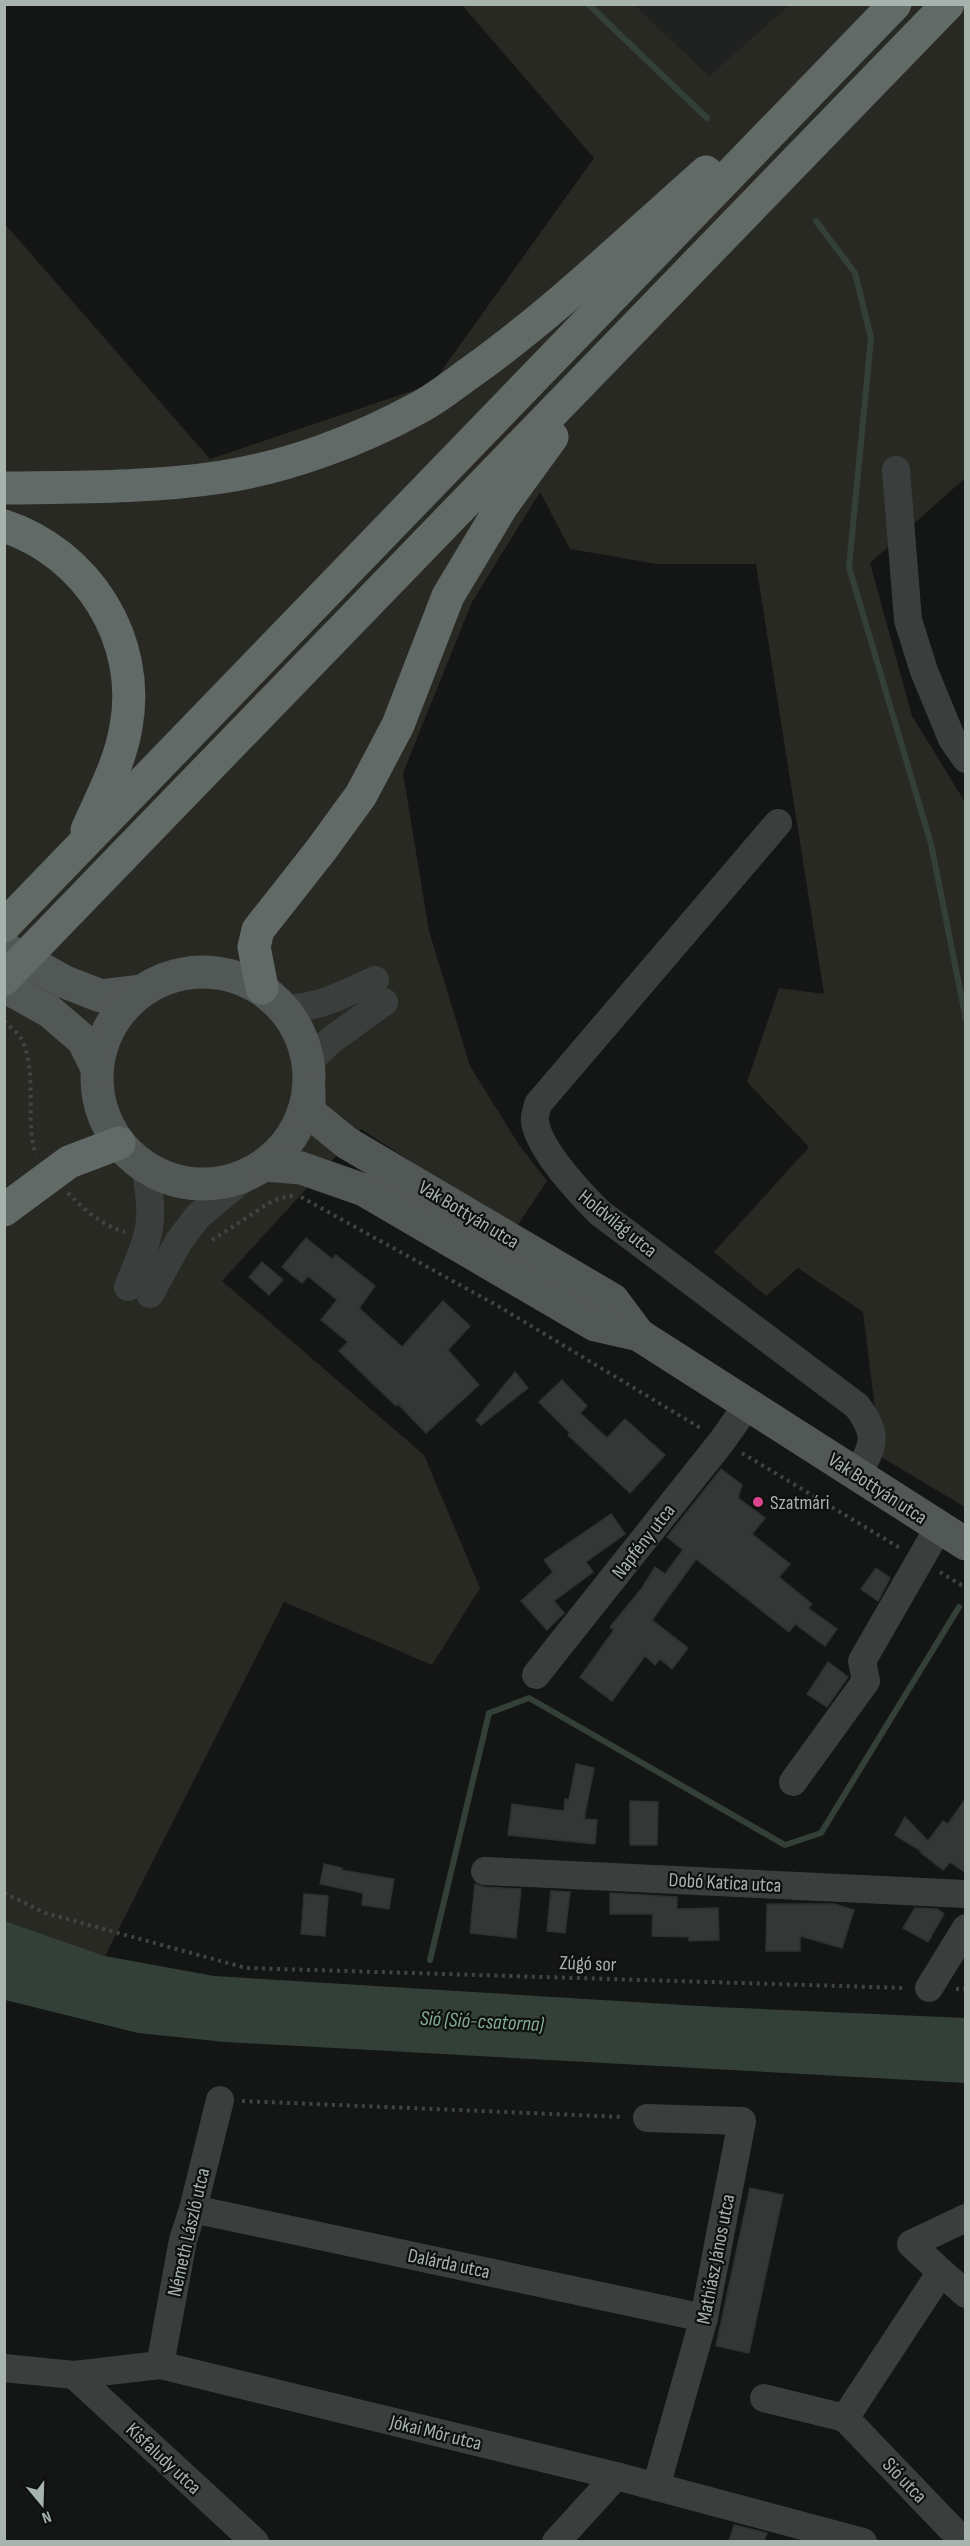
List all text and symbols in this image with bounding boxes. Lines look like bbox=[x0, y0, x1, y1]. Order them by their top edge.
street label: Vak Bottyán utca bbox=[414, 1175, 523, 1254]
street label: Holdvilág utca bbox=[573, 1185, 662, 1263]
street label: Vak Bottyán utca bbox=[824, 1448, 931, 1530]
place label: Szatmári bbox=[770, 1491, 830, 1515]
marker: Szatmári bbox=[751, 1495, 765, 1509]
street label: Napfény utca bbox=[607, 1499, 681, 1584]
street label: Dobó Katica utca bbox=[668, 1868, 782, 1898]
street label: Zúgó sor bbox=[559, 1951, 617, 1977]
water label: Sió (Sió-csatorna) bbox=[419, 2006, 545, 2037]
street label: Németh László utca bbox=[163, 2166, 215, 2299]
street label: Mathiász János utca bbox=[692, 2192, 740, 2326]
street label: Dalárda utca bbox=[406, 2244, 492, 2284]
street label: Jókai Mór utca bbox=[387, 2410, 484, 2456]
street label: Kisfaludy utca bbox=[121, 2418, 206, 2500]
street label: Sió utca bbox=[877, 2453, 931, 2508]
north arrow bbox=[12, 2474, 72, 2534]
text: N bbox=[39, 2506, 54, 2527]

